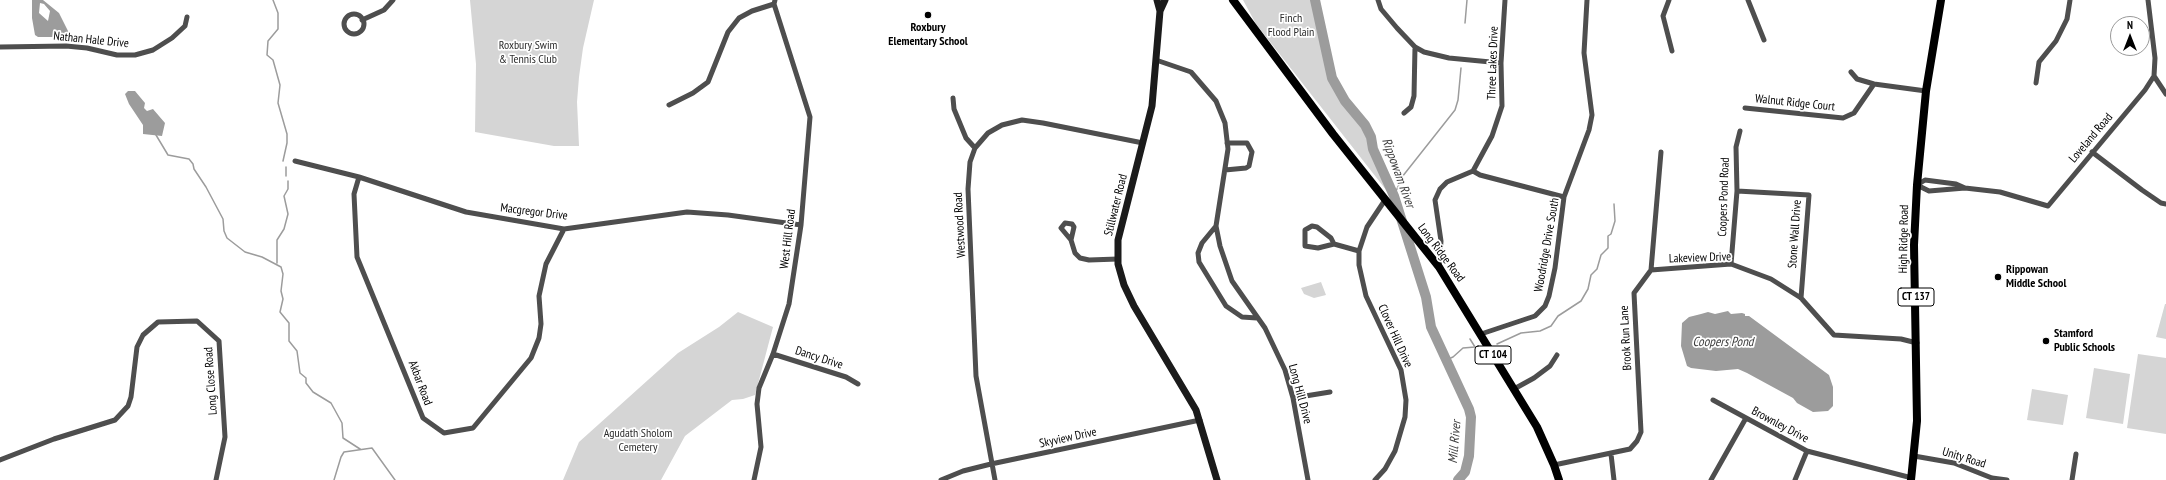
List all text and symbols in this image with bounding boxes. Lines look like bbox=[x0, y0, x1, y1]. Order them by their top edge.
marker: Roxbury Elementary School bbox=[923, 10, 933, 20]
park label: Finch Flood Plain bbox=[1268, 12, 1314, 40]
north arrow bbox=[2110, 16, 2150, 56]
text: N bbox=[2127, 18, 2133, 32]
place label: Roxbury Elementary School bbox=[888, 21, 968, 49]
street label: Three Lakes Drive bbox=[1485, 26, 1501, 100]
street label: Nathan Hale Drive bbox=[53, 29, 129, 51]
park label: Roxbury Swim & Tennis Club bbox=[499, 39, 557, 67]
street label: Walnut Ridge Court bbox=[1754, 92, 1836, 114]
street label: Loveland Road bbox=[2066, 110, 2116, 166]
water label: Rippowam River bbox=[1378, 136, 1418, 210]
street label: Coopers Pond Road bbox=[1715, 157, 1733, 237]
street label: Stillwater Road bbox=[1101, 173, 1131, 237]
street label: Westwood Road bbox=[951, 192, 969, 258]
street label: Woodridge Drive South bbox=[1532, 197, 1562, 293]
street label: Stone Wall Drive bbox=[1785, 199, 1805, 269]
street label: Macgregor Drive bbox=[499, 201, 569, 223]
street label: High Ridge Road bbox=[1896, 204, 1912, 274]
street label: West Hill Road bbox=[777, 208, 799, 270]
street label: Long Ridge Road bbox=[1414, 221, 1468, 285]
street label: Lakeview Drive bbox=[1669, 250, 1731, 266]
place label: Rippowan Middle School bbox=[2006, 263, 2066, 291]
marker: Rippowan Middle School bbox=[1993, 272, 2003, 282]
road number: CT 137 bbox=[1898, 288, 1934, 306]
street label: Clover Hill Drive bbox=[1375, 302, 1415, 370]
street label: Brook Run Lane bbox=[1617, 305, 1635, 371]
place label: Stamford Public Schools bbox=[2054, 327, 2115, 355]
water label: Coopers Pond bbox=[1693, 334, 1753, 350]
marker: Stamford Public Schools bbox=[2041, 336, 2051, 346]
street label: Dancy Drive bbox=[793, 344, 845, 372]
road number: CT 104 bbox=[1475, 346, 1511, 364]
street label: Long Close Road bbox=[201, 347, 221, 415]
street label: Akbar Road bbox=[405, 359, 435, 407]
street label: Long Hill Drive bbox=[1285, 362, 1315, 426]
street label: Brownley Drive bbox=[1749, 404, 1811, 446]
water label: Mill River bbox=[1445, 420, 1465, 464]
street label: Skyview Drive bbox=[1038, 425, 1098, 451]
park label: Agudath Sholom Cemetery bbox=[604, 427, 672, 455]
street label: Unity Road bbox=[1940, 445, 1988, 471]

